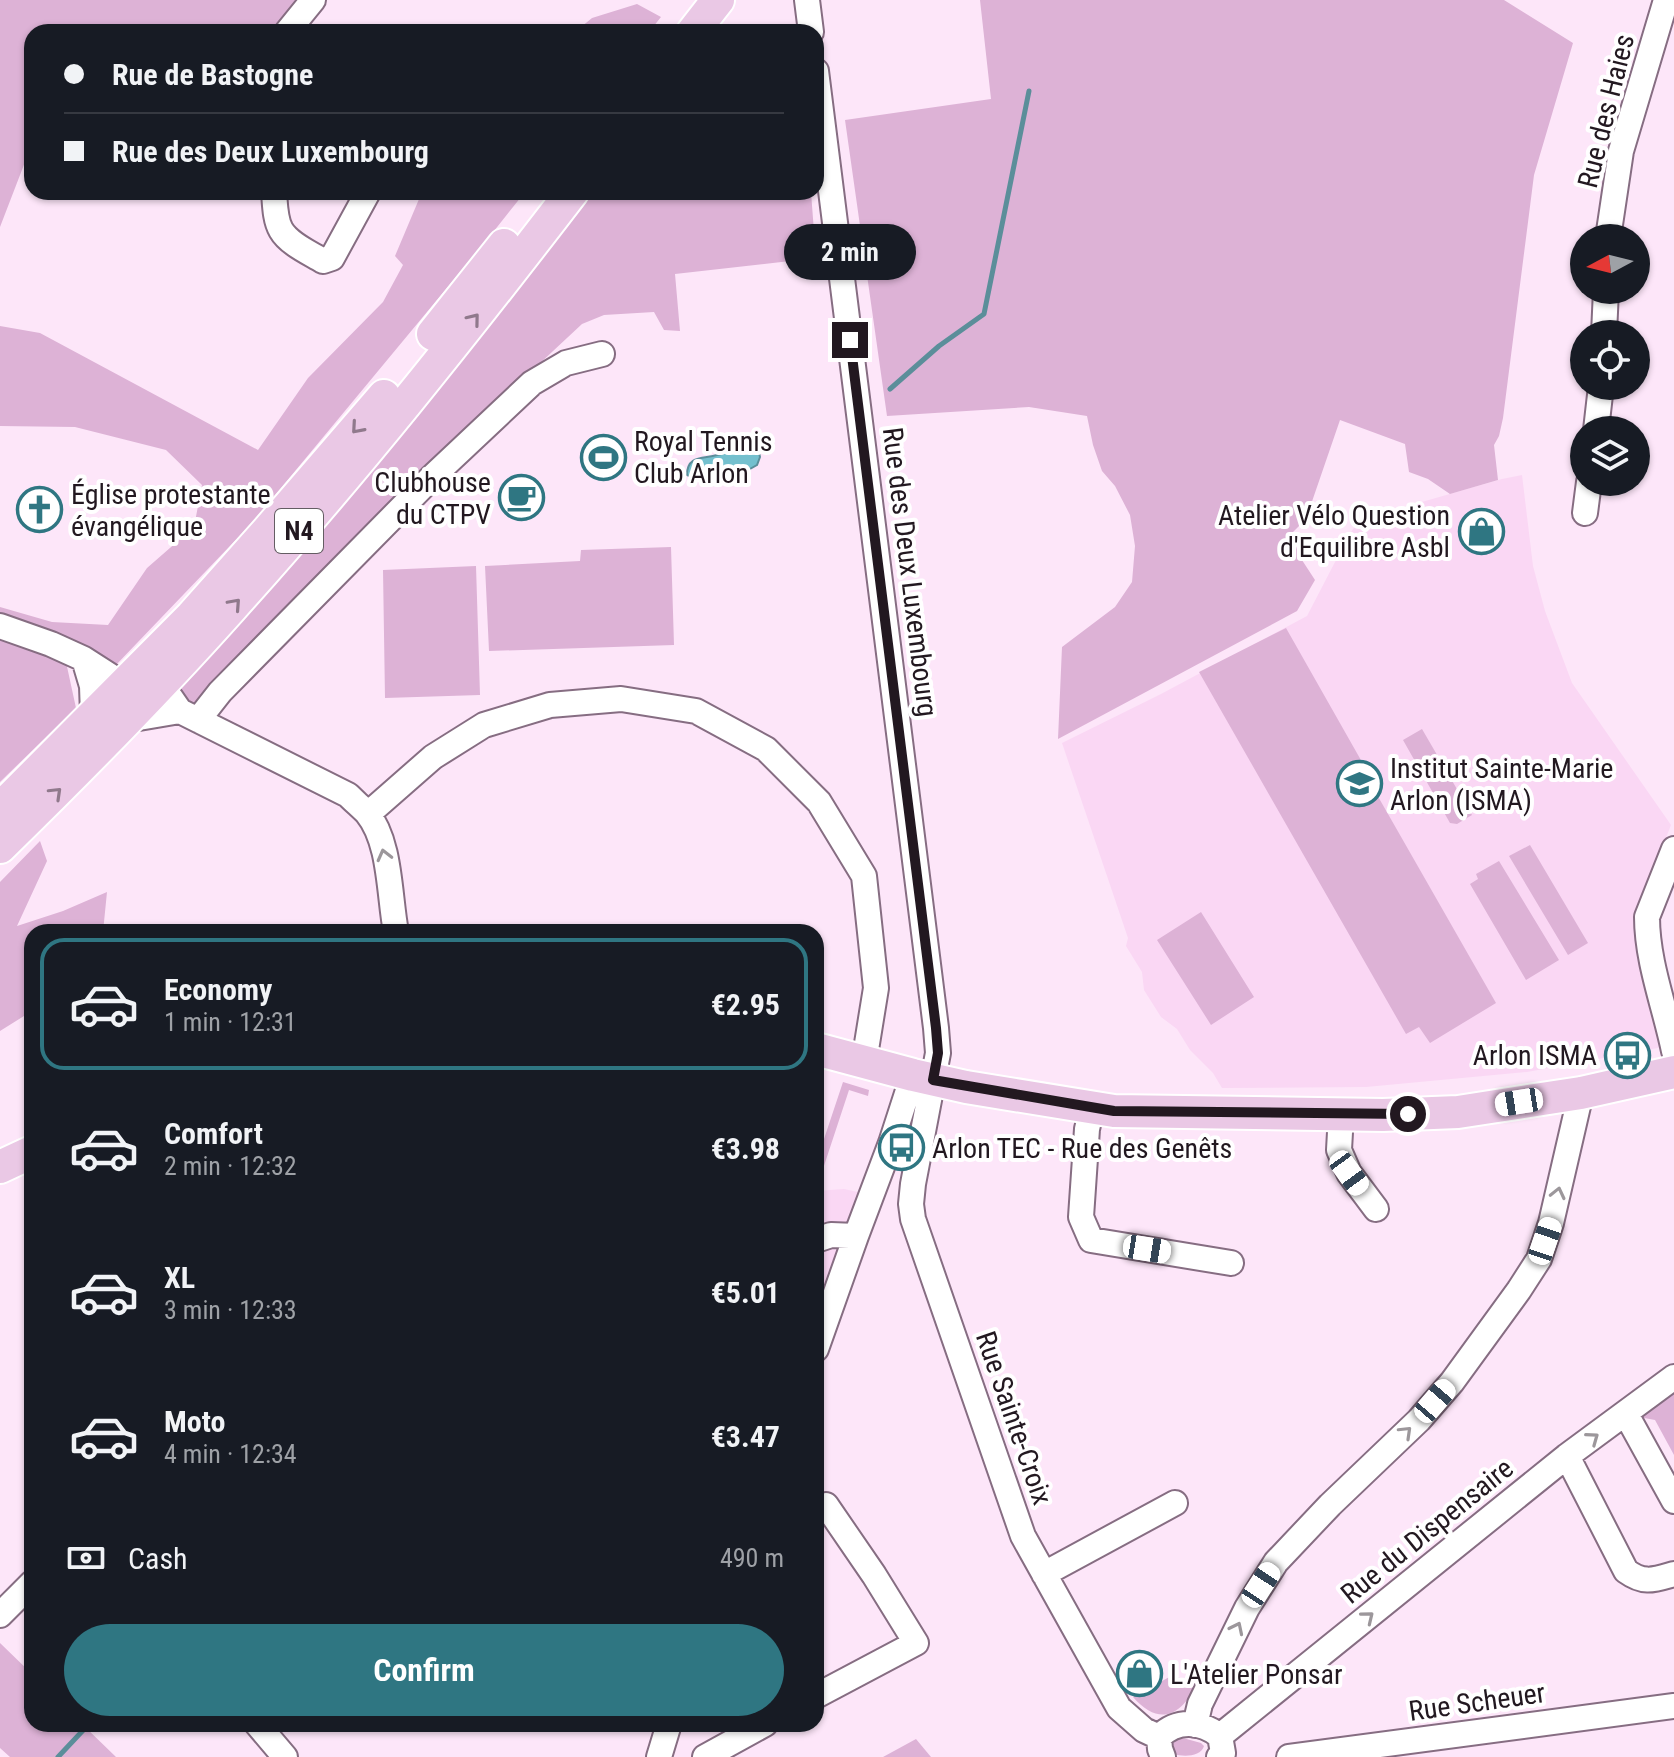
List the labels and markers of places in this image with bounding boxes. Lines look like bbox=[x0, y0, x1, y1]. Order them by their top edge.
place label: Royal Tennis Club Arlon bbox=[634, 425, 773, 490]
sports icon: Royal Tennis Club Arlon bbox=[579, 433, 627, 481]
place label: Clubhouse du CTPV bbox=[374, 466, 491, 531]
cafe icon: Clubhouse du CTPV bbox=[498, 474, 546, 522]
place label: Église protestante évangélique bbox=[71, 478, 271, 543]
church icon: Église protestante évangélique bbox=[16, 486, 64, 534]
place label: Atelier Vélo Question d'Equilibre Asbl bbox=[1218, 499, 1450, 564]
shop icon: Atelier Vélo Question d'Equilibre Asbl bbox=[1457, 507, 1505, 555]
place label: Institut Sainte-Marie Arlon (ISMA) bbox=[1390, 752, 1614, 817]
school or university icon: Institut Sainte-Marie Arlon (ISMA) bbox=[1335, 760, 1383, 808]
bus stop icon: Arlon ISMA bbox=[1604, 1031, 1652, 1079]
place label: Arlon ISMA bbox=[1473, 1039, 1597, 1072]
bus stop icon: Arlon TEC - Rue des Genêts bbox=[877, 1124, 925, 1172]
place label: Arlon TEC - Rue des Genêts bbox=[932, 1132, 1232, 1165]
shop icon: L'Atelier Ponsar bbox=[1115, 1650, 1163, 1698]
place label: L'Atelier Ponsar bbox=[1170, 1658, 1343, 1691]

